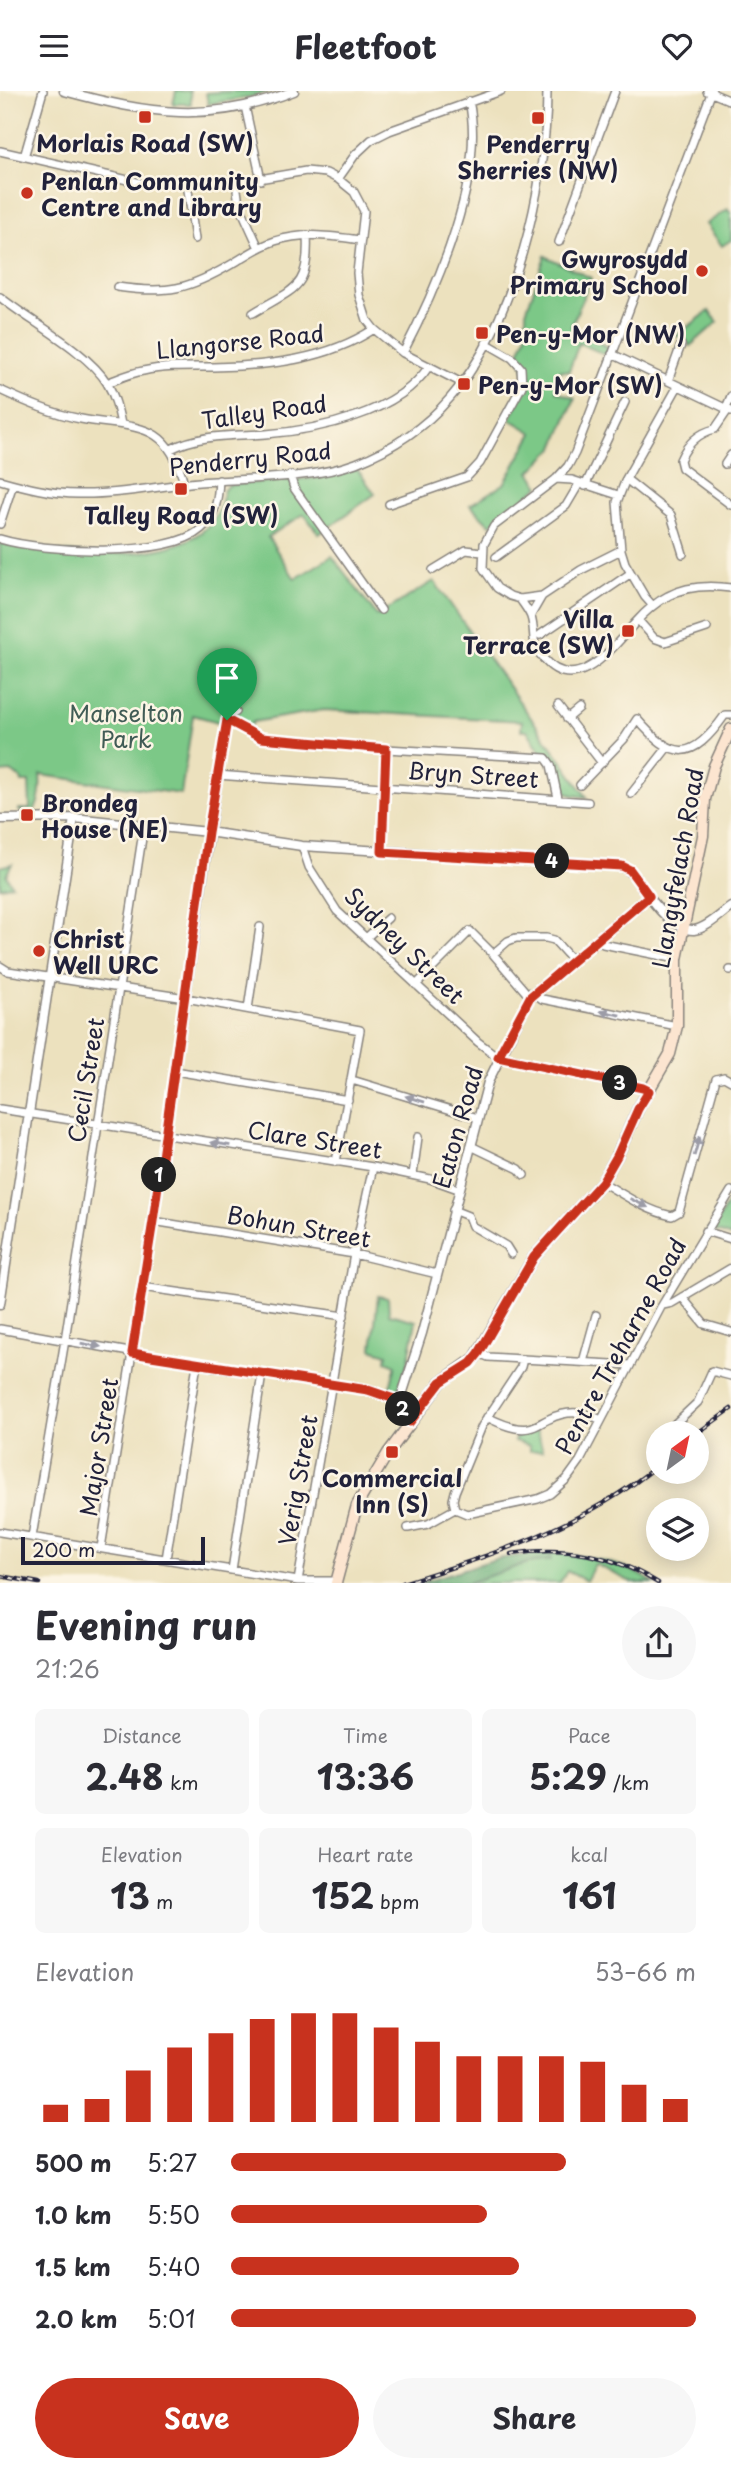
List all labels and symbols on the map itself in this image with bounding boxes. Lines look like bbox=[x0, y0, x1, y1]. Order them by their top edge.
marker: Morlais Road (SW) bbox=[137, 109, 153, 125]
marker: Penderry Sherries (NW) bbox=[530, 110, 546, 126]
place label: Morlais Road (SW) bbox=[36, 125, 254, 160]
place label: Penderry Sherries (NW) bbox=[458, 126, 618, 187]
place label: Penlan Community Centre and Library bbox=[41, 163, 262, 224]
marker: Penlan Community Centre and Library bbox=[19, 185, 35, 201]
place label: Gwyrosydd Primary School bbox=[510, 241, 688, 302]
marker: Gwyrosydd Primary School bbox=[694, 263, 710, 279]
street label: Llangorse Road bbox=[154, 315, 326, 367]
place label: Pen-y-Mor (NW) bbox=[496, 316, 685, 351]
marker: Pen-y-Mor (NW) bbox=[474, 325, 490, 341]
place label: Pen-y-Mor (SW) bbox=[478, 367, 663, 402]
marker: Pen-y-Mor (SW) bbox=[456, 376, 472, 392]
street label: Talley Road bbox=[199, 385, 329, 437]
street label: Penderry Road bbox=[167, 432, 333, 484]
marker: Talley Road (SW) bbox=[173, 481, 189, 497]
place label: Talley Road (SW) bbox=[84, 497, 278, 532]
place label: Villa Terrace (SW) bbox=[463, 601, 614, 662]
marker: Villa Terrace (SW) bbox=[620, 623, 636, 639]
pin bbox=[197, 648, 257, 720]
park label: Manselton Park bbox=[69, 695, 183, 756]
street label: Bryn Street bbox=[406, 752, 540, 796]
street label: Llangyfelach Road bbox=[642, 765, 712, 971]
place label: Brondeg House (NE) bbox=[41, 785, 168, 846]
marker: Brondeg House (NE) bbox=[19, 807, 35, 823]
pin: 4 bbox=[534, 843, 570, 879]
street label: Sydney Street bbox=[337, 878, 473, 1012]
place label: Christ Well URC bbox=[53, 921, 159, 982]
marker: Christ Well URC bbox=[31, 943, 47, 959]
one-way arrow bbox=[599, 1007, 621, 1018]
street label: Cecil Street bbox=[58, 1015, 112, 1145]
street label: Eaton Road bbox=[423, 1062, 491, 1192]
pin: 3 bbox=[602, 1065, 638, 1101]
one-way arrow bbox=[404, 1093, 425, 1104]
street label: Clare Street bbox=[245, 1111, 385, 1167]
one-way arrow bbox=[693, 1135, 703, 1156]
one-way arrow bbox=[209, 1138, 231, 1149]
pin: 1 bbox=[142, 1157, 176, 1193]
street label: Bohun Street bbox=[224, 1196, 374, 1256]
one-way arrow bbox=[629, 1198, 649, 1209]
street label: Pentre Treharne Road bbox=[546, 1231, 694, 1461]
one-way arrow bbox=[80, 1340, 102, 1351]
street label: Major Street bbox=[70, 1375, 126, 1519]
pin: 2 bbox=[386, 1391, 420, 1427]
street label: Verig Street bbox=[268, 1412, 326, 1548]
north arrow bbox=[646, 1421, 709, 1484]
marker: Commercial Inn (S) bbox=[384, 1444, 400, 1460]
place label: Commercial Inn (S) bbox=[322, 1460, 462, 1521]
scale bar bbox=[21, 1534, 205, 1566]

